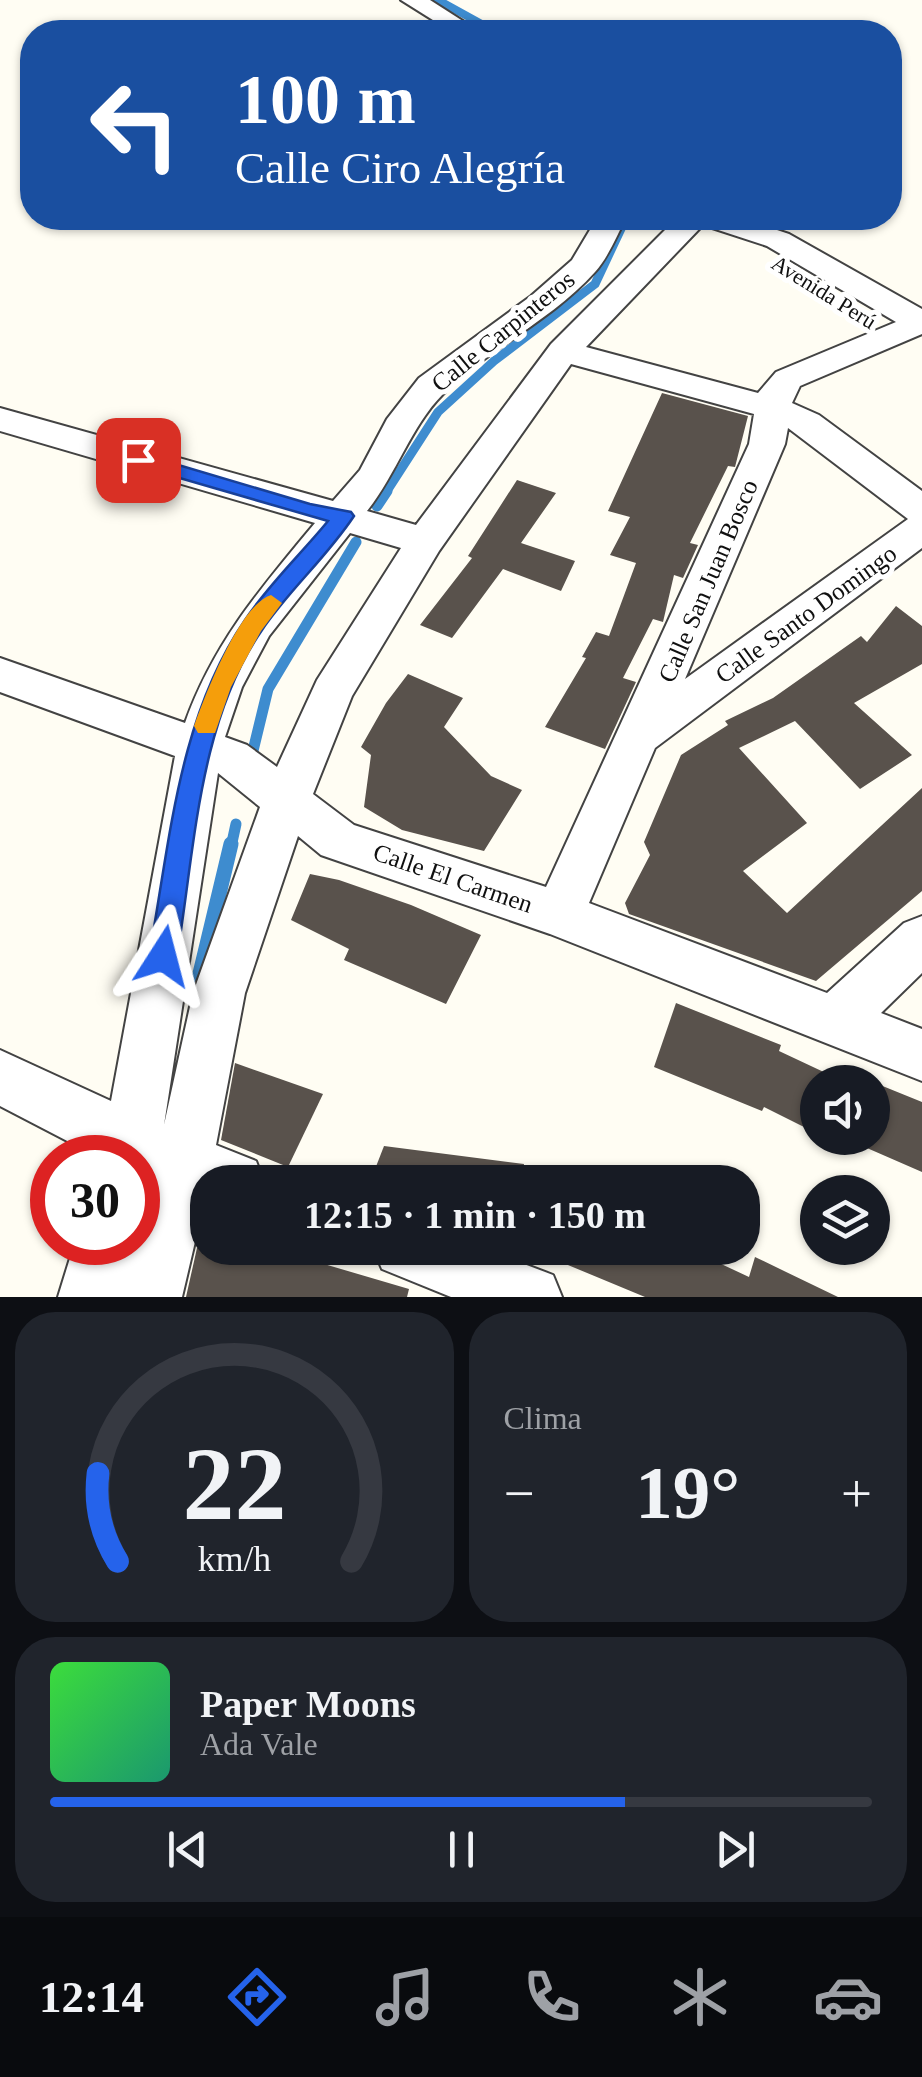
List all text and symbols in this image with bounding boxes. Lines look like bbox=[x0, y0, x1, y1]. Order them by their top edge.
icon: left bbox=[70, 60, 200, 190]
text: 100 m bbox=[235, 61, 416, 138]
text: Calle Ciro Alegría bbox=[235, 143, 565, 193]
street label: Avenida Perú bbox=[767, 250, 881, 334]
street label: Calle Carpinteros bbox=[426, 265, 580, 397]
pin bbox=[96, 418, 181, 503]
icon: arrive bbox=[111, 433, 166, 488]
street label: Calle San Juan Bosco bbox=[653, 476, 763, 686]
street label: Calle Santo Domingo bbox=[710, 539, 902, 689]
street label: Calle El Carmen bbox=[370, 838, 537, 918]
position arrow bbox=[111, 904, 215, 1008]
map controls bbox=[800, 1065, 890, 1265]
button: sound bbox=[800, 1065, 890, 1155]
speed limit sign: 30 bbox=[30, 1135, 160, 1265]
button: layers bbox=[800, 1175, 890, 1265]
text: 12:15 · 1 min · 150 m bbox=[304, 1194, 646, 1236]
text: Clima bbox=[504, 1400, 582, 1436]
text: 22 bbox=[182, 1426, 286, 1541]
text: 19° bbox=[635, 1451, 740, 1534]
text: − bbox=[504, 1463, 535, 1524]
text: + bbox=[841, 1463, 872, 1524]
text: km/h bbox=[198, 1539, 271, 1579]
text: Paper Moons bbox=[200, 1683, 416, 1725]
text: Ada Vale bbox=[200, 1726, 318, 1762]
icon: previous bbox=[160, 1822, 215, 1877]
icon: pause bbox=[434, 1822, 489, 1877]
icon: next bbox=[708, 1822, 763, 1877]
icon: directions bbox=[222, 1962, 292, 2032]
icon: music bbox=[370, 1962, 440, 2032]
icon: phone bbox=[517, 1962, 587, 2032]
icon: climate bbox=[665, 1962, 735, 2032]
icon: car bbox=[813, 1962, 883, 2032]
text: 12:14 bbox=[39, 1972, 144, 2022]

